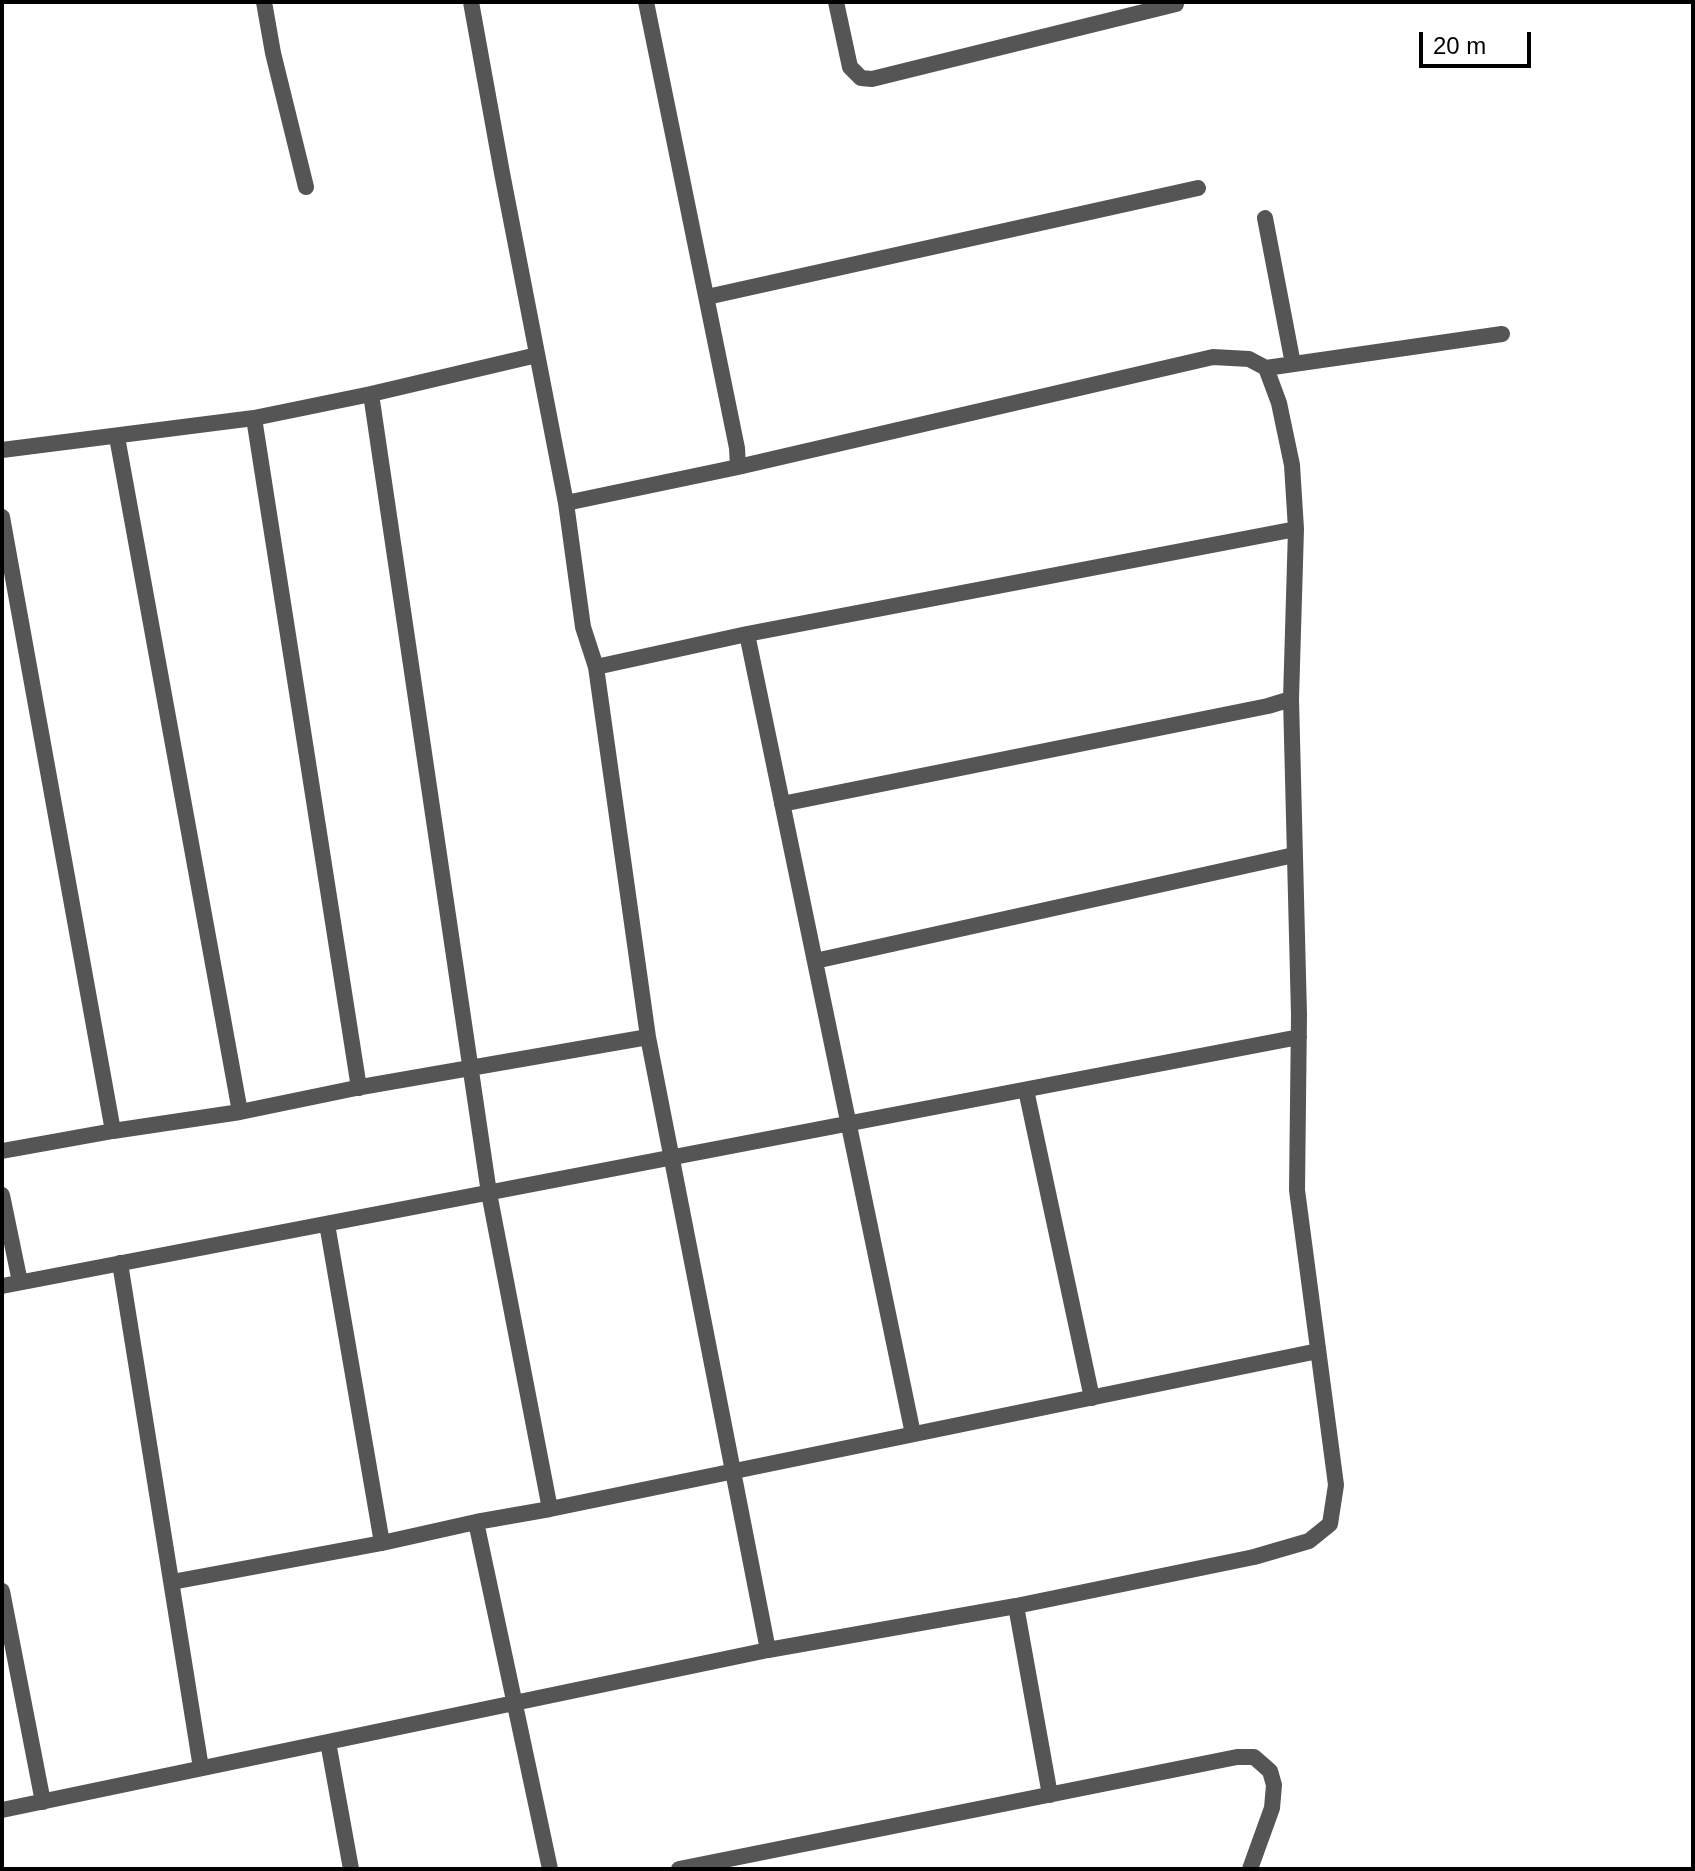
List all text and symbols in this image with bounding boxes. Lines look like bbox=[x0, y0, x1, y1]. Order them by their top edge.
scale bar bbox=[1423, 16, 1535, 66]
text: 20 m bbox=[1433, 32, 1486, 59]

